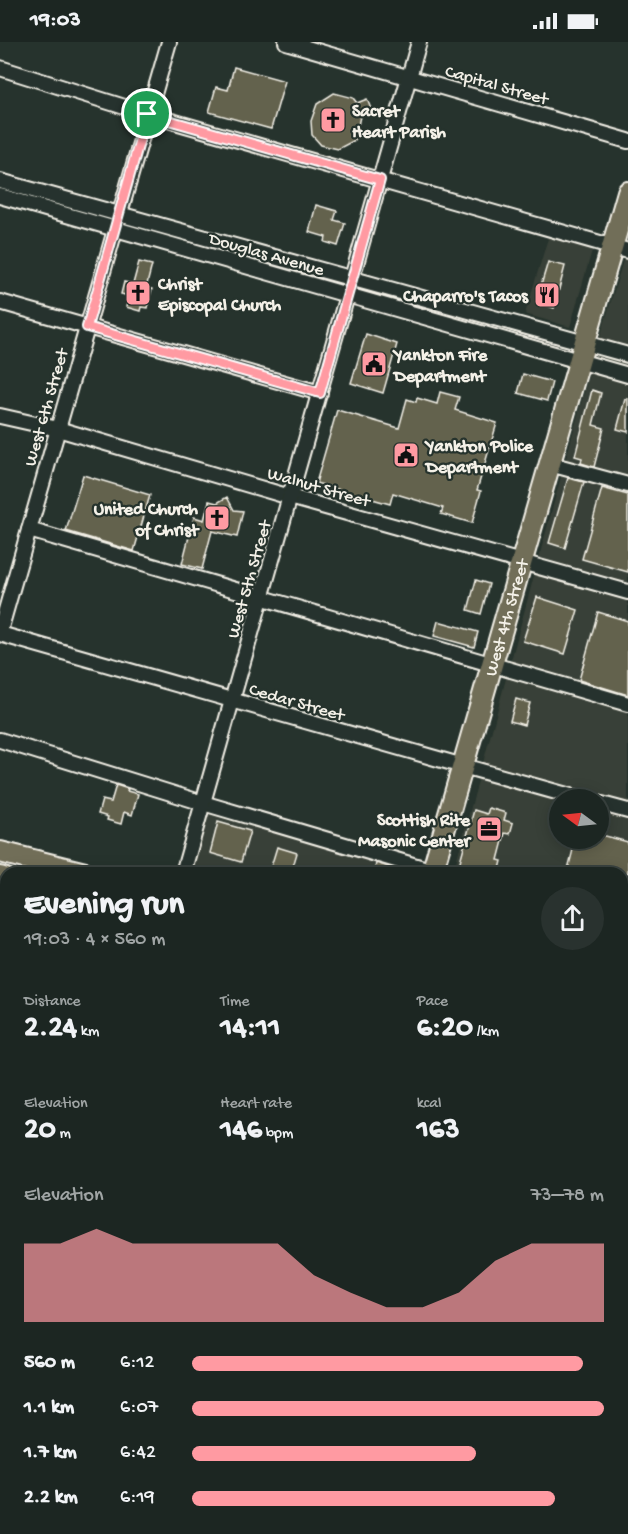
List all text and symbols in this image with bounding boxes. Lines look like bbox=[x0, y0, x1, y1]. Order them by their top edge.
text: 19:03 bbox=[30, 8, 81, 34]
street label: Capital Street bbox=[442, 62, 552, 112]
pin bbox=[121, 88, 172, 139]
icon: arrive bbox=[130, 97, 163, 130]
place label: Sacret Heart Parish bbox=[352, 102, 446, 144]
church icon: Sacret Heart Parish bbox=[318, 105, 348, 135]
street label: Douglas Avenue bbox=[205, 229, 327, 282]
place label: Christ Episcopal Church bbox=[157, 275, 282, 317]
church icon: Christ Episcopal Church bbox=[123, 278, 153, 308]
restaurant icon: Chaparro's Tacos bbox=[532, 280, 562, 310]
place label: Chaparro's Tacos bbox=[402, 287, 529, 308]
street label: West 6th Street bbox=[21, 345, 75, 469]
place label: Yankton Fire Department bbox=[392, 346, 488, 388]
public building icon: Yankton Fire Department bbox=[359, 349, 389, 379]
place label: Yankton Police Department bbox=[424, 437, 534, 479]
public building icon: Yankton Police Department bbox=[391, 440, 421, 470]
street label: Walnut Street bbox=[265, 464, 374, 514]
place label: United Church of Christ bbox=[94, 500, 200, 542]
church icon: United Church of Christ bbox=[202, 503, 232, 533]
street label: West 5th Street bbox=[224, 517, 278, 641]
street label: West 4th Street bbox=[481, 556, 535, 679]
street label: Cedar Street bbox=[246, 680, 348, 727]
north arrow bbox=[549, 789, 609, 849]
map controls bbox=[549, 789, 609, 849]
place label: Scottish Rite Masonic Center bbox=[358, 811, 473, 853]
office icon: Scottish Rite Masonic Center bbox=[474, 814, 504, 844]
text: Evening run bbox=[24, 887, 184, 925]
button: share bbox=[541, 887, 604, 950]
text: 19:03 · 4 × 560 m bbox=[24, 929, 165, 952]
text: Distance bbox=[24, 993, 81, 1012]
text: Time bbox=[220, 993, 250, 1012]
text: Pace bbox=[417, 993, 448, 1012]
text: 2.24 bbox=[24, 1012, 77, 1047]
text: 14:11 bbox=[220, 1012, 280, 1047]
text: 6:20 bbox=[417, 1012, 473, 1047]
text: km bbox=[77, 1023, 99, 1042]
text: /km bbox=[473, 1023, 499, 1042]
text: Elevation bbox=[24, 1095, 88, 1114]
text: Heart rate bbox=[220, 1095, 292, 1114]
text: kcal bbox=[417, 1095, 442, 1114]
text: 20 bbox=[24, 1114, 56, 1149]
text: 146 bbox=[220, 1114, 262, 1149]
text: 163 bbox=[417, 1114, 460, 1149]
text: m bbox=[56, 1125, 71, 1144]
text: bpm bbox=[262, 1125, 293, 1144]
text: Elevation bbox=[24, 1185, 104, 1208]
text: 73–78 m bbox=[531, 1185, 604, 1208]
text: 560 m bbox=[24, 1352, 75, 1375]
text: 6:12 bbox=[120, 1352, 154, 1375]
text: 1.1 km bbox=[24, 1397, 74, 1420]
text: 6:07 bbox=[120, 1397, 158, 1420]
text: 1.7 km bbox=[24, 1442, 77, 1465]
text: 6:42 bbox=[120, 1442, 156, 1465]
text: 2.2 km bbox=[24, 1487, 78, 1510]
text: 6:19 bbox=[120, 1487, 155, 1510]

